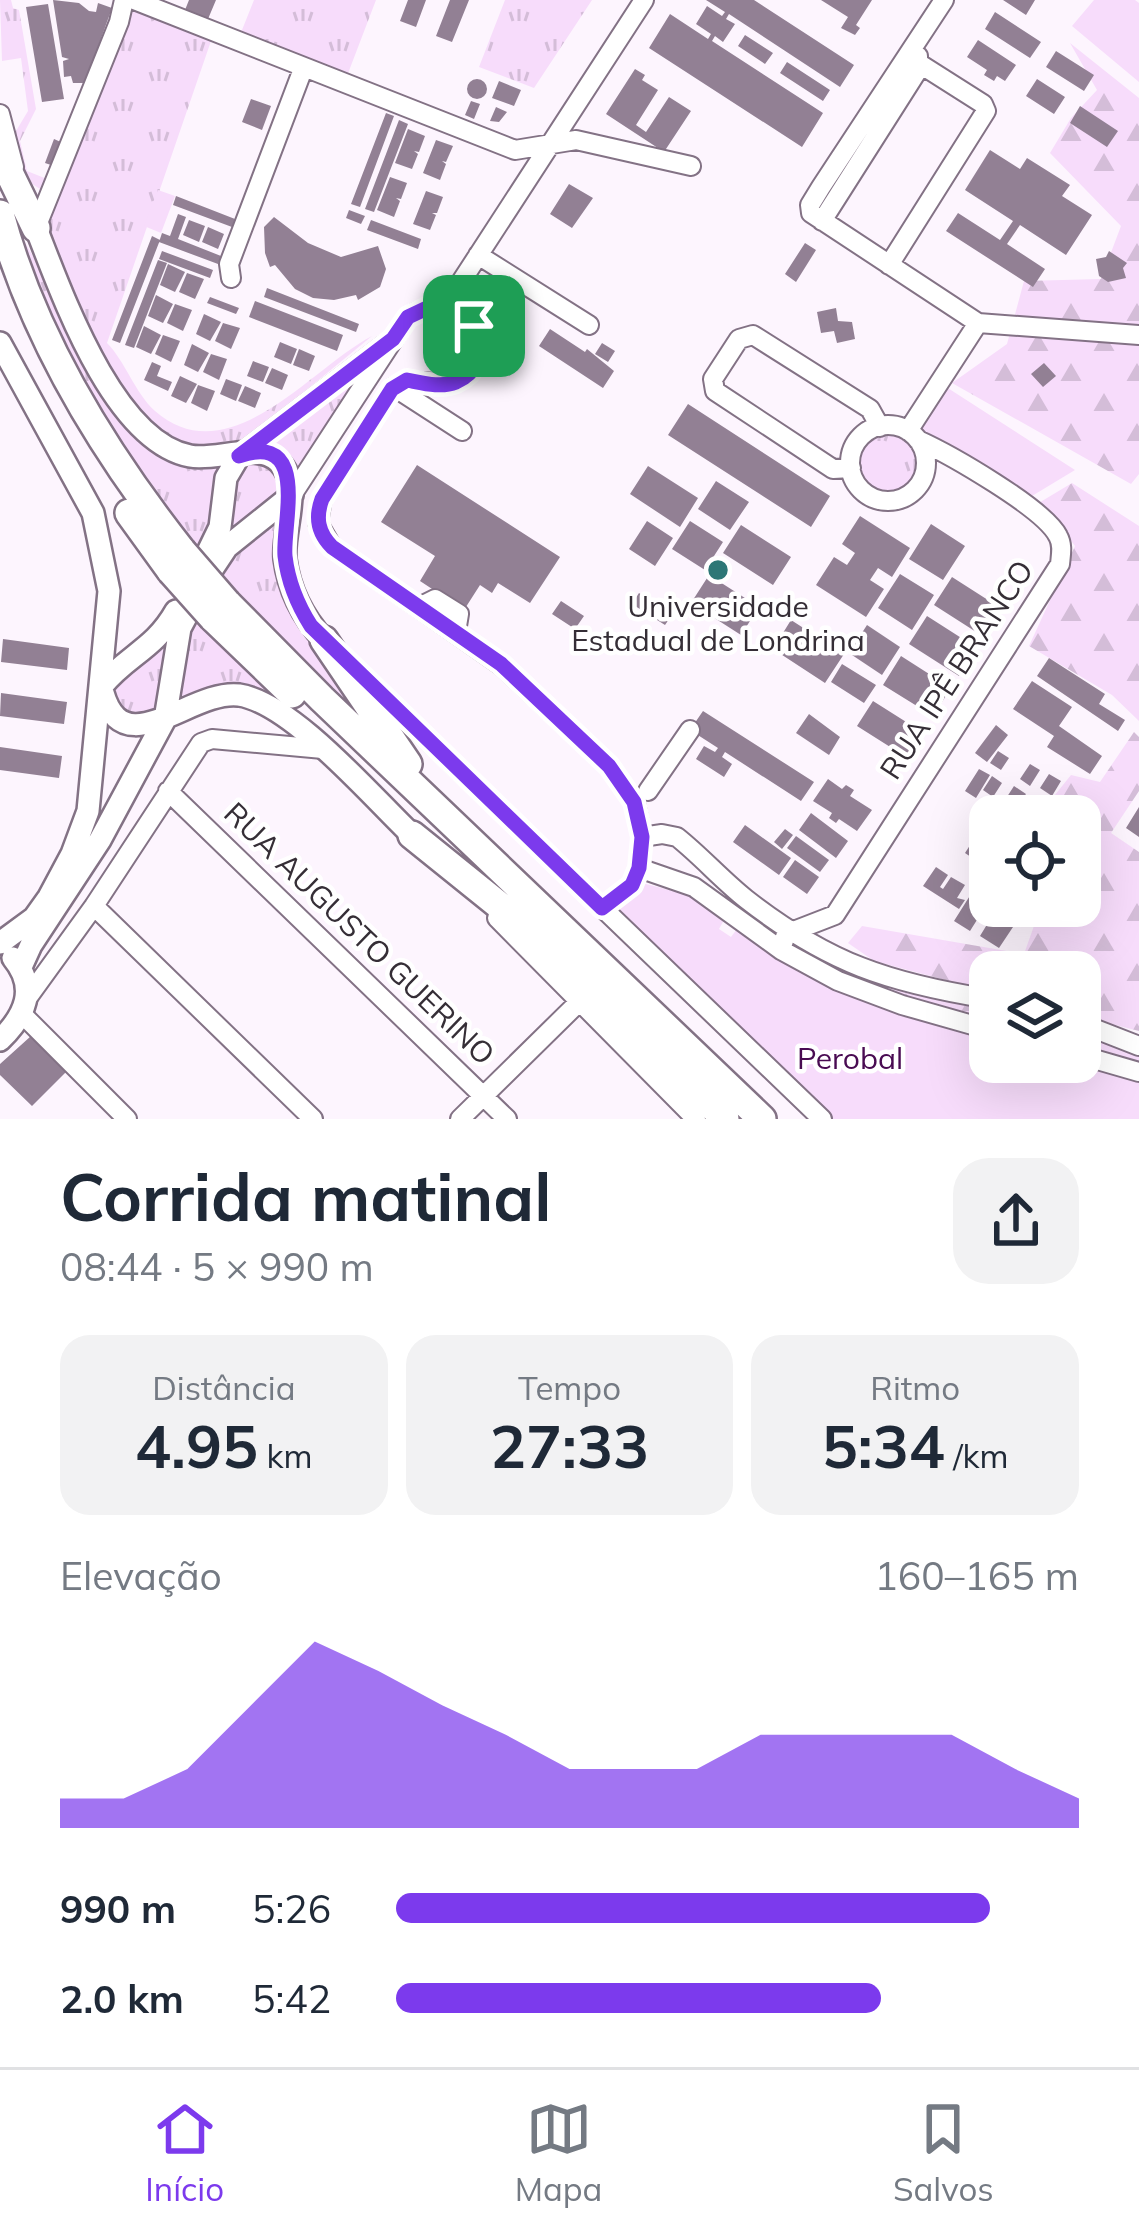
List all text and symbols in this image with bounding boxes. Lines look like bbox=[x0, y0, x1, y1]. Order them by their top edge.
pin bbox=[423, 275, 525, 377]
icon: arrive bbox=[441, 293, 507, 359]
street label: RUA IPÊ BRANCO bbox=[871, 553, 1041, 786]
marker: Universidade Estadual de Londrina bbox=[705, 557, 731, 583]
place label: Universidade Estadual de Londrina bbox=[571, 587, 865, 659]
street label: RUA AUGUSTO GUERINO bbox=[216, 794, 503, 1073]
map controls bbox=[969, 795, 1101, 1083]
button: locate bbox=[969, 795, 1101, 927]
button: layers bbox=[969, 951, 1101, 1083]
park label: Perobal bbox=[797, 1039, 903, 1077]
text: Corrida matinal bbox=[60, 1155, 551, 1238]
button: share bbox=[953, 1158, 1079, 1284]
text: 08:44 · 5 × 990 m bbox=[60, 1242, 374, 1291]
text: Distância bbox=[152, 1367, 296, 1408]
text: Tempo bbox=[518, 1367, 621, 1408]
text: Ritmo bbox=[870, 1367, 960, 1408]
text: 4.95 bbox=[135, 1408, 258, 1483]
text: 27:33 bbox=[490, 1408, 649, 1483]
text: 5:34 bbox=[822, 1408, 945, 1483]
text: km bbox=[258, 1435, 313, 1476]
text: /km bbox=[945, 1435, 1009, 1476]
text: Elevação bbox=[60, 1551, 222, 1600]
text: 160–165 m bbox=[874, 1551, 1079, 1600]
text: 990 m bbox=[60, 1884, 176, 1933]
text: 5:26 bbox=[252, 1884, 331, 1933]
text: 2.0 km bbox=[60, 1974, 184, 2023]
text: 5:42 bbox=[252, 1974, 331, 2023]
tab: Início bbox=[145, 2096, 224, 2209]
tab: Mapa bbox=[515, 2096, 602, 2209]
tab: Salvos bbox=[893, 2096, 994, 2209]

